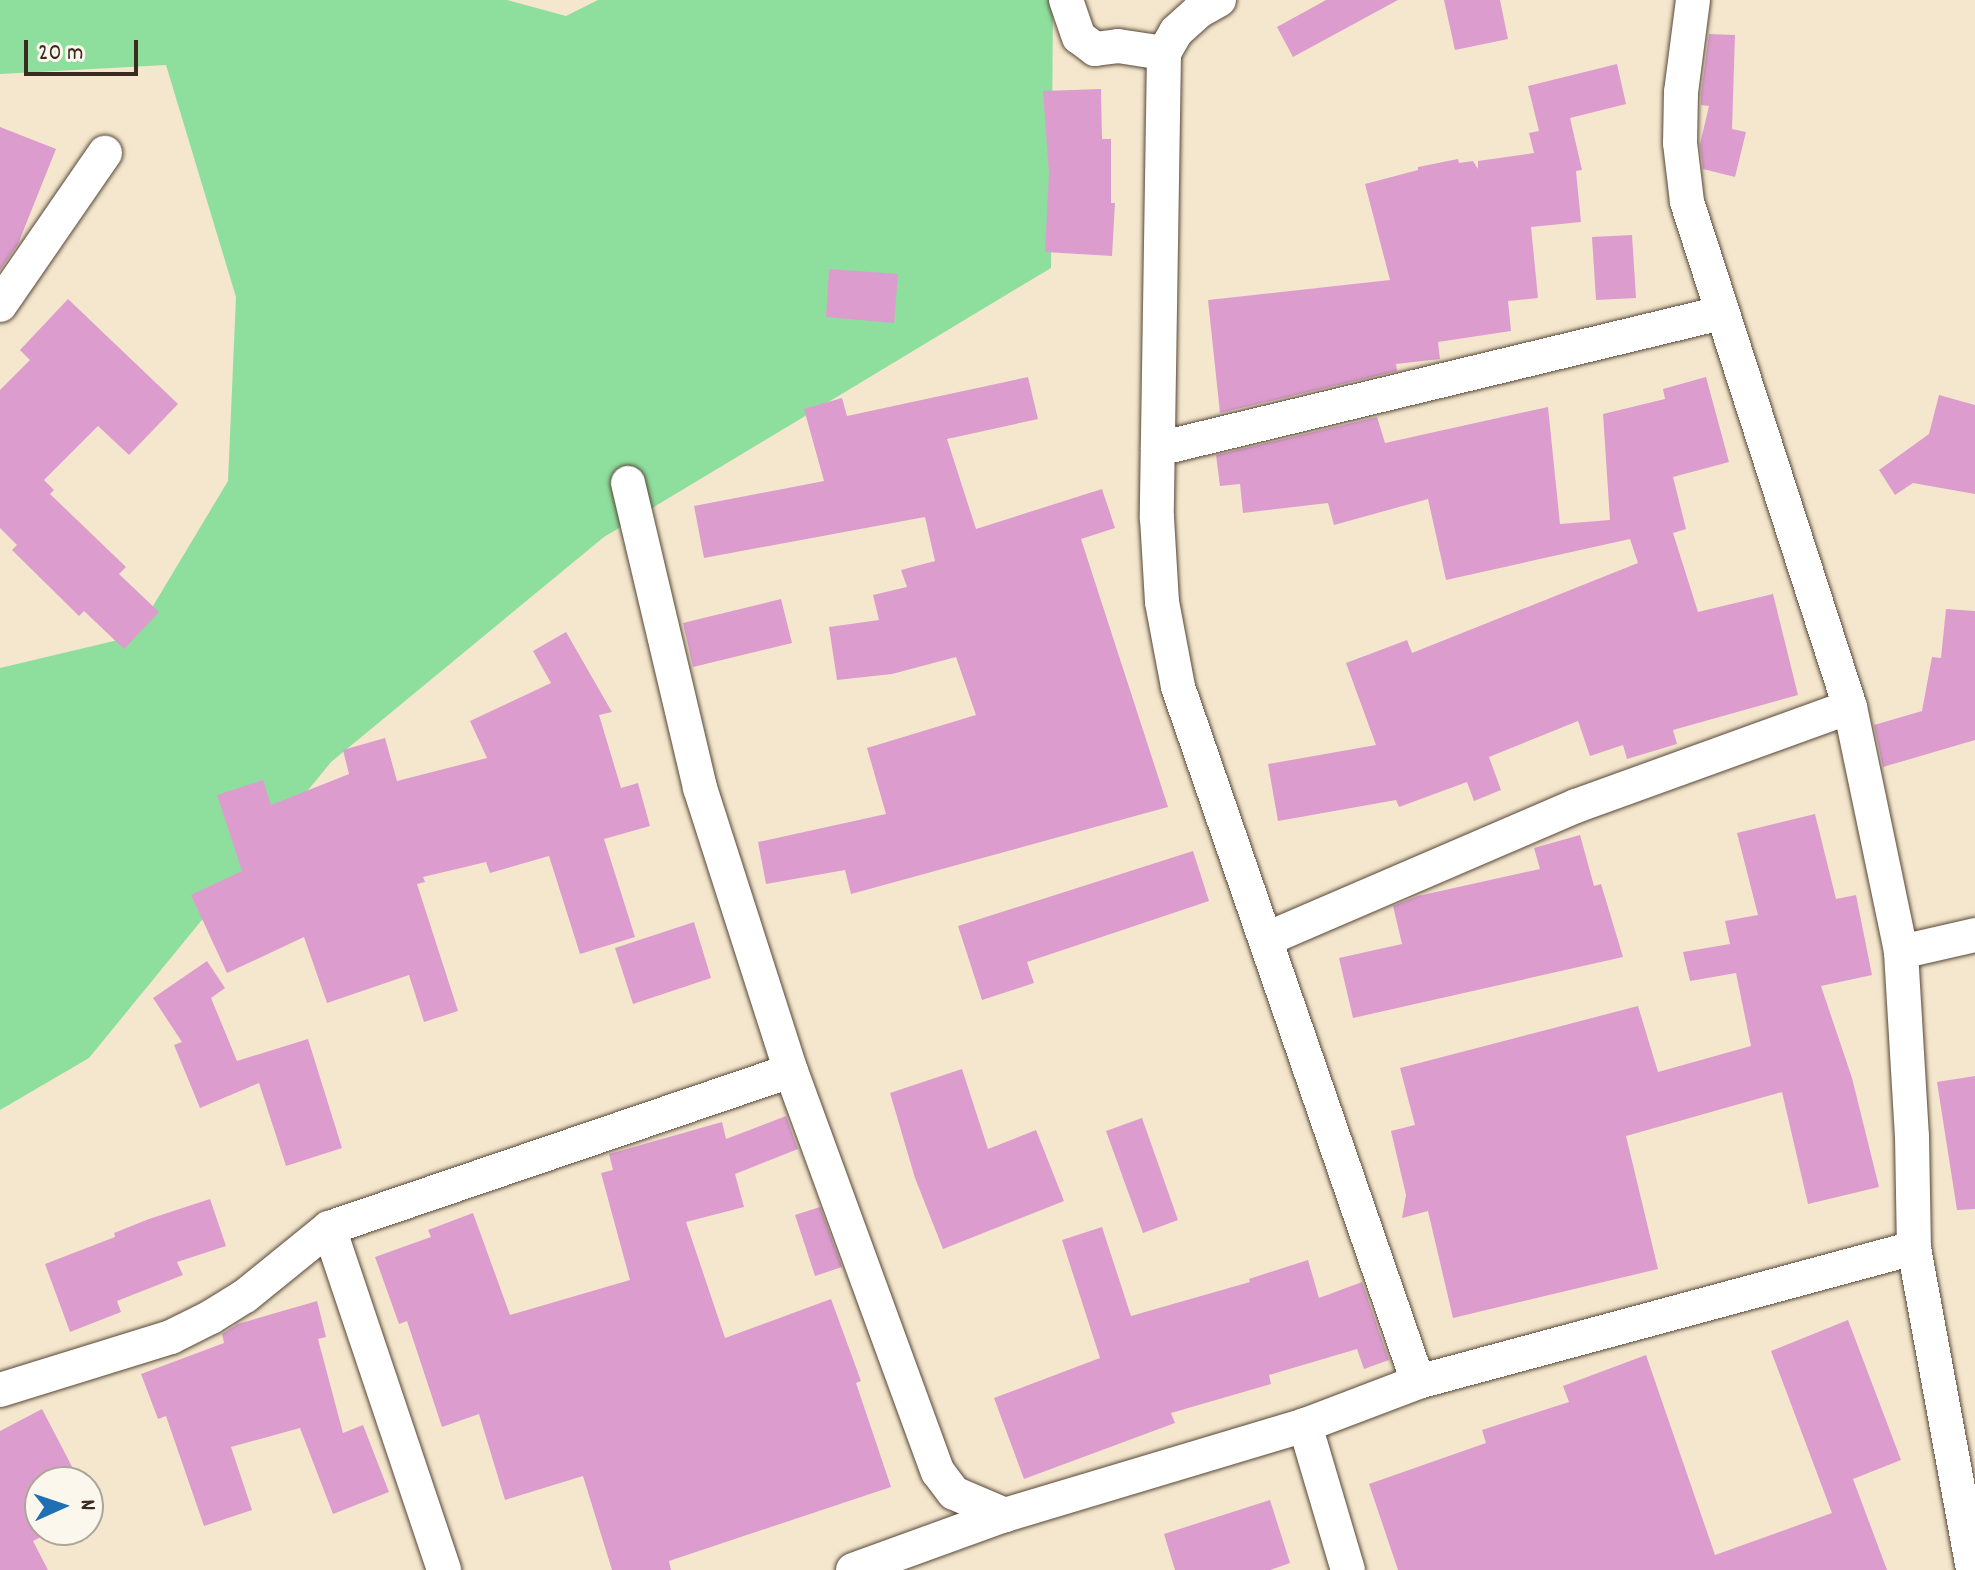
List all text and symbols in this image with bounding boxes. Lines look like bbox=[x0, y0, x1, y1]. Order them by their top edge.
scale bar bbox=[28, 24, 142, 74]
text: 20 m bbox=[38, 37, 84, 71]
north arrow bbox=[24, 1466, 104, 1546]
text: N bbox=[71, 1499, 102, 1511]

